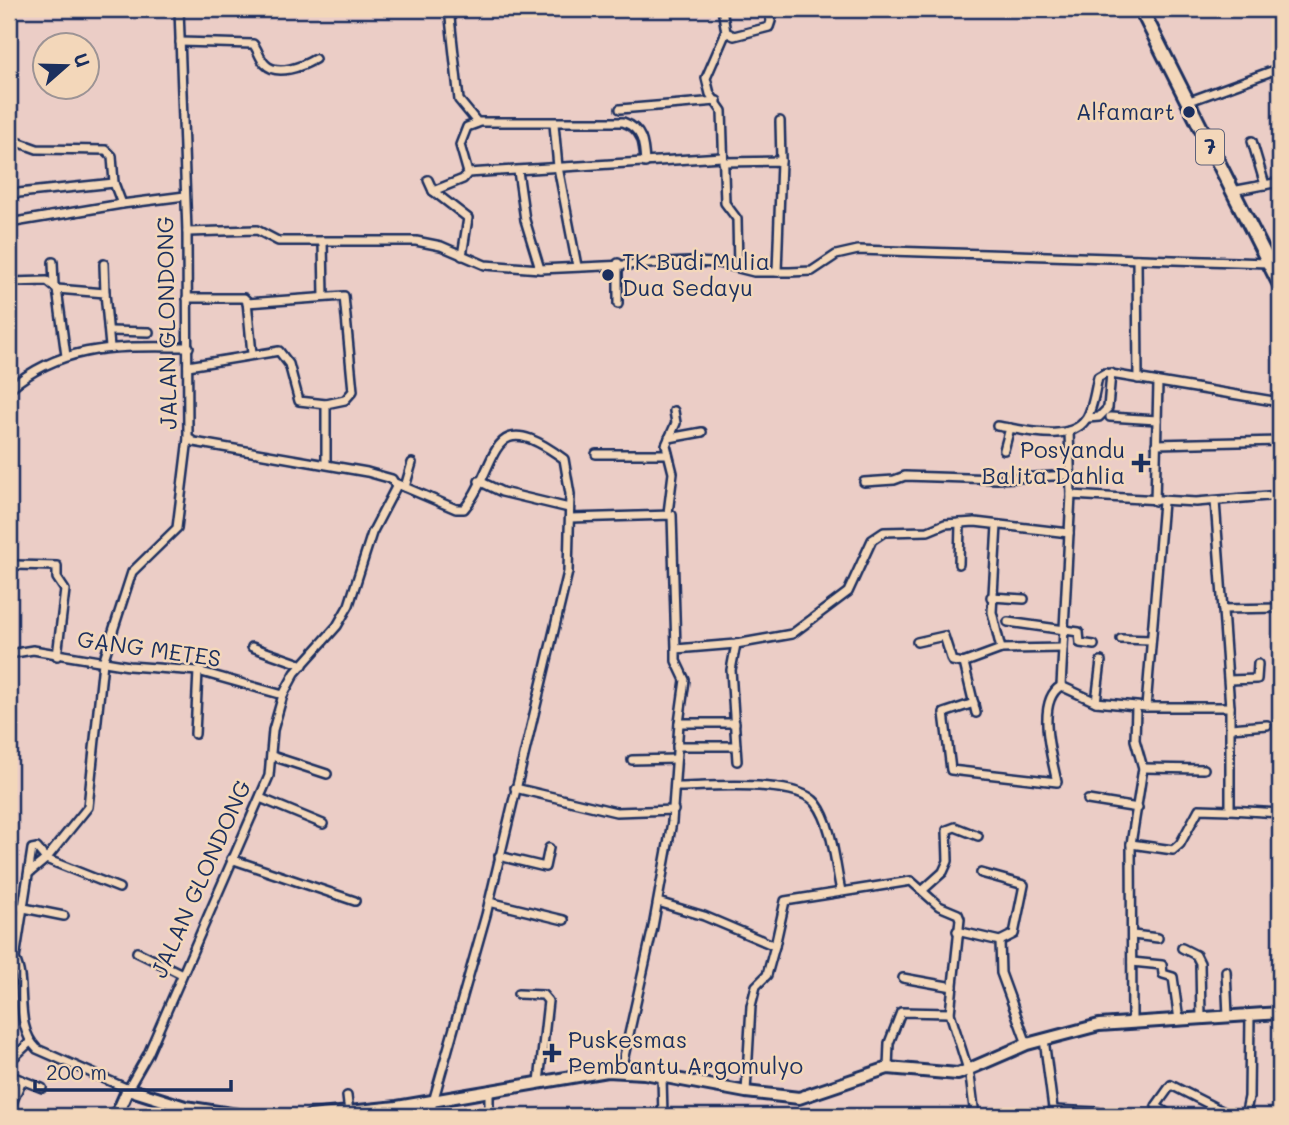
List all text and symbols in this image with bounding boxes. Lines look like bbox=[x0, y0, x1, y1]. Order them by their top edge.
north arrow bbox=[32, 32, 102, 102]
text: U bbox=[68, 49, 96, 71]
place label: Alfamart bbox=[1076, 96, 1175, 126]
marker: Alfamart bbox=[1181, 104, 1197, 120]
road number: 7 bbox=[1196, 130, 1224, 164]
street label: JALAN GLONDONG bbox=[149, 216, 183, 430]
place label: TK Budi Mulia Dua Sedayu bbox=[622, 246, 770, 302]
marker: TK Budi Mulia Dua Sedayu bbox=[600, 267, 616, 283]
place label: Posyandu Balita Dahlia bbox=[982, 434, 1125, 490]
marker: Posyandu Balita Dahlia bbox=[1131, 453, 1151, 473]
street label: GANG METES bbox=[75, 623, 223, 673]
street label: JALAN GLONDONG bbox=[143, 775, 257, 982]
place label: Puskesmas Pembantu Argomulyo bbox=[568, 1024, 803, 1080]
marker: Puskesmas Pembantu Argomulyo bbox=[542, 1043, 562, 1063]
scale bar bbox=[35, 1048, 231, 1092]
text: 200 m bbox=[46, 1058, 107, 1085]

